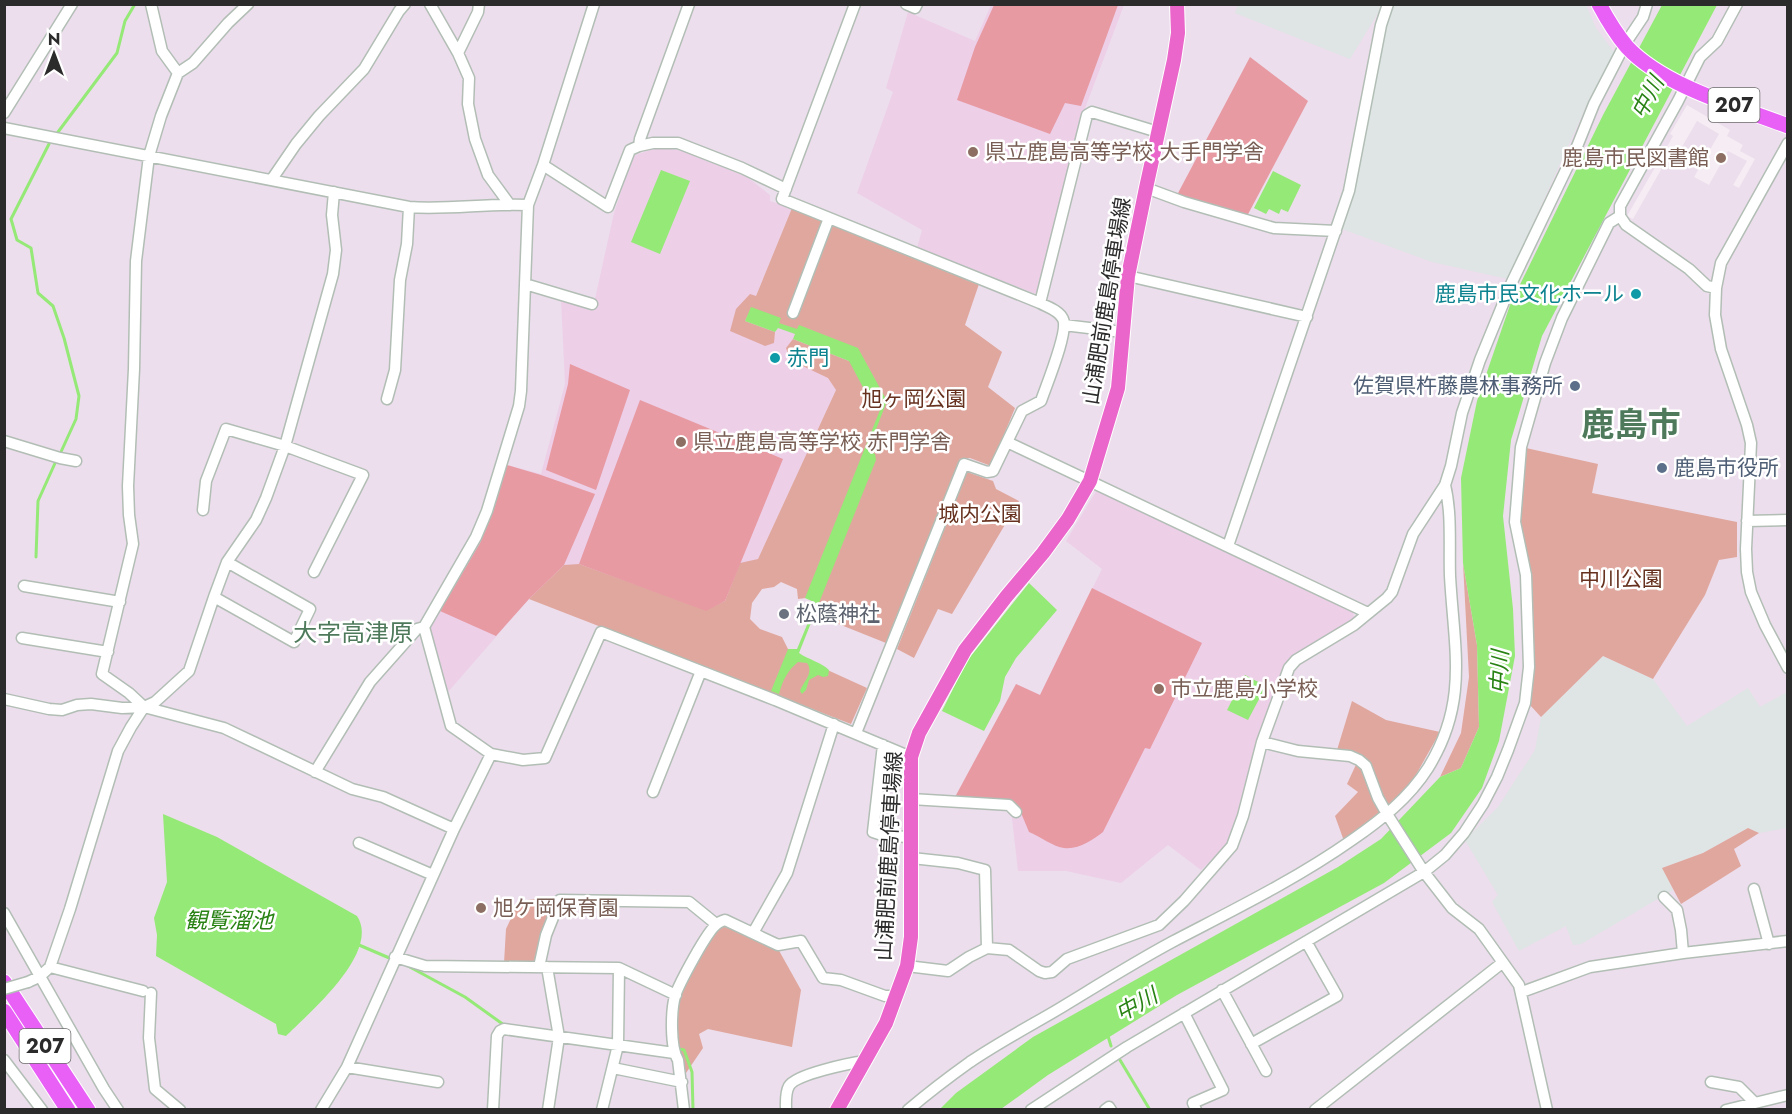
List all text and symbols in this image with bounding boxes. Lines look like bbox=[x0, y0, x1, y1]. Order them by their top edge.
north arrow bbox=[24, 24, 84, 84]
text: N bbox=[48, 28, 60, 51]
water label: 中川 bbox=[1623, 68, 1672, 124]
road number: 207 bbox=[1708, 88, 1760, 122]
place label: 県立鹿島高等学校 大手門学舎 bbox=[985, 137, 1264, 167]
place label: 鹿島市民図書館 bbox=[1562, 143, 1709, 173]
marker: 県立鹿島高等学校 大手門学舎 bbox=[966, 145, 980, 159]
marker: 鹿島市民図書館 bbox=[1714, 151, 1728, 165]
street label: 山浦肥前鹿島停車場線 bbox=[1076, 195, 1138, 407]
place label: 鹿島市民文化ホール bbox=[1435, 279, 1624, 309]
marker: 鹿島市民文化ホール bbox=[1629, 287, 1643, 301]
place label: 赤門 bbox=[787, 343, 829, 373]
marker: 赤門 bbox=[768, 351, 782, 365]
place label: 佐賀県杵藤農林事務所 bbox=[1353, 371, 1563, 401]
marker: 佐賀県杵藤農林事務所 bbox=[1568, 379, 1582, 393]
park label: 旭ヶ岡公園 bbox=[862, 384, 967, 414]
district label: 鹿島市 bbox=[1582, 401, 1681, 448]
place label: 県立鹿島高等学校 赤門学舎 bbox=[693, 427, 951, 457]
marker: 県立鹿島高等学校 赤門学舎 bbox=[674, 435, 688, 449]
place label: 鹿島市役所 bbox=[1674, 453, 1779, 483]
marker: 鹿島市役所 bbox=[1655, 461, 1669, 475]
park label: 城内公園 bbox=[938, 499, 1022, 529]
park label: 中川公園 bbox=[1579, 564, 1663, 594]
place label: 松蔭神社 bbox=[796, 599, 880, 629]
marker: 松蔭神社 bbox=[777, 607, 791, 621]
district label: 大字高津原 bbox=[293, 615, 413, 650]
water label: 中川 bbox=[1482, 647, 1516, 695]
place label: 市立鹿島小学校 bbox=[1171, 674, 1318, 704]
marker: 市立鹿島小学校 bbox=[1152, 682, 1166, 696]
street label: 山浦肥前鹿島停車場線 bbox=[869, 750, 909, 962]
place label: 旭ケ岡保育園 bbox=[493, 893, 619, 923]
marker: 旭ケ岡保育園 bbox=[474, 901, 488, 915]
water label: 観覧溜池 bbox=[185, 904, 275, 936]
water label: 中川 bbox=[1109, 978, 1165, 1029]
road number: 207 bbox=[20, 1029, 70, 1063]

